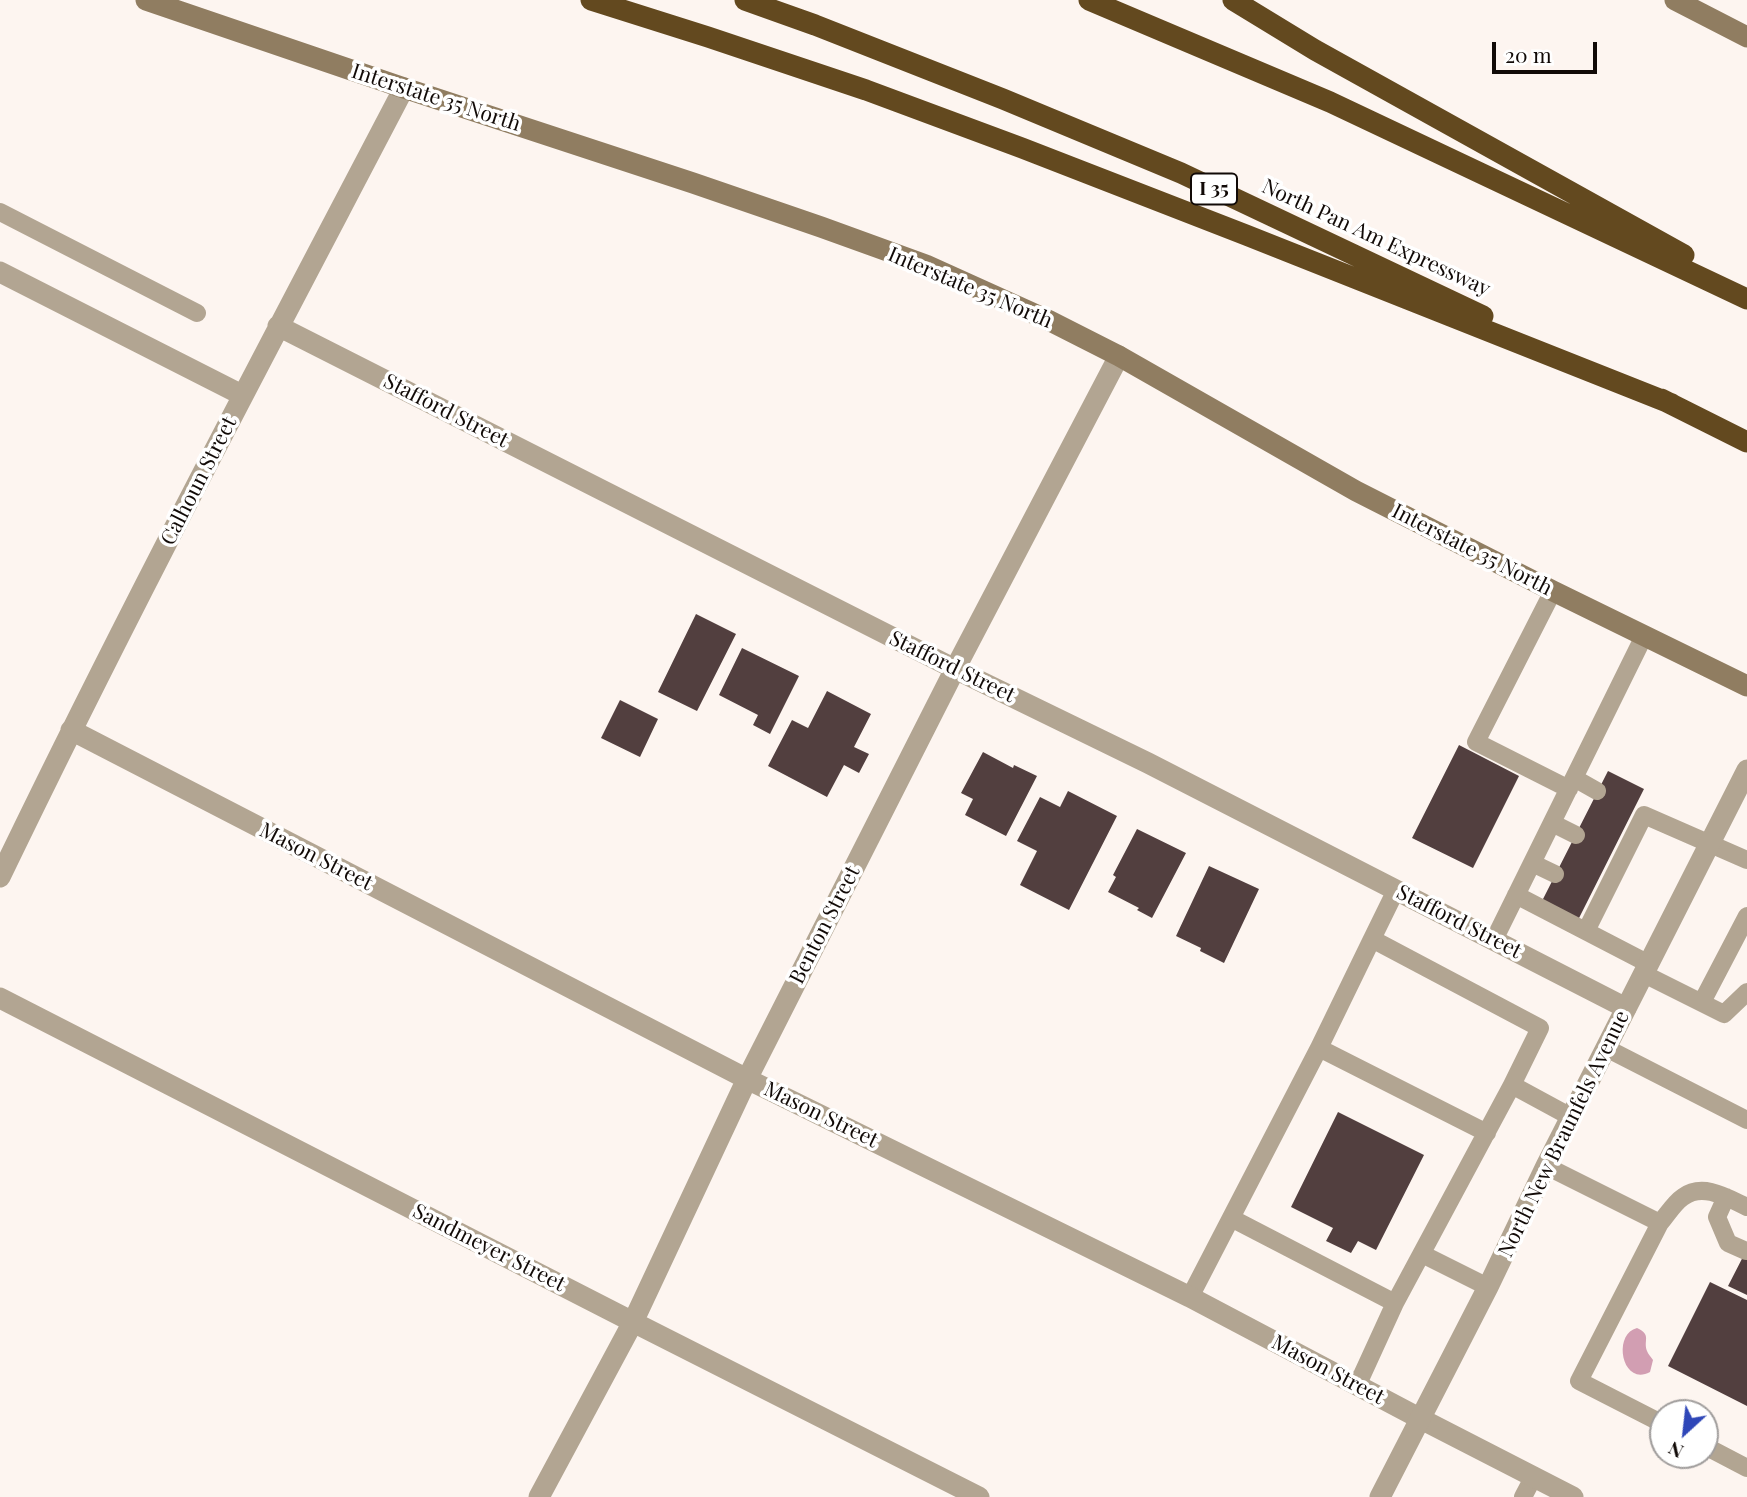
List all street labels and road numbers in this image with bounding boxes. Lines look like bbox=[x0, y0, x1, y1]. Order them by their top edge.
street label: Interstate 35 North bbox=[348, 59, 524, 137]
road number: I 35 bbox=[1191, 174, 1237, 204]
street label: North Pan Am Expressway bbox=[1258, 174, 1494, 302]
street label: Interstate 35 North bbox=[884, 242, 1056, 334]
street label: Stafford Street bbox=[379, 369, 513, 453]
street label: Calhoun Street bbox=[156, 412, 242, 550]
street label: Interstate 35 North bbox=[1388, 499, 1556, 601]
street label: Stafford Street bbox=[885, 626, 1019, 708]
street label: Mason Street bbox=[255, 818, 377, 896]
street label: Benton Street bbox=[784, 862, 866, 988]
street label: Stafford Street bbox=[1392, 880, 1526, 964]
street label: North New Braunfels Avenue bbox=[1493, 1007, 1635, 1261]
street label: Mason Street bbox=[760, 1077, 882, 1153]
street label: Sandmeyer Street bbox=[409, 1199, 569, 1297]
street label: Mason Street bbox=[1267, 1330, 1389, 1410]

